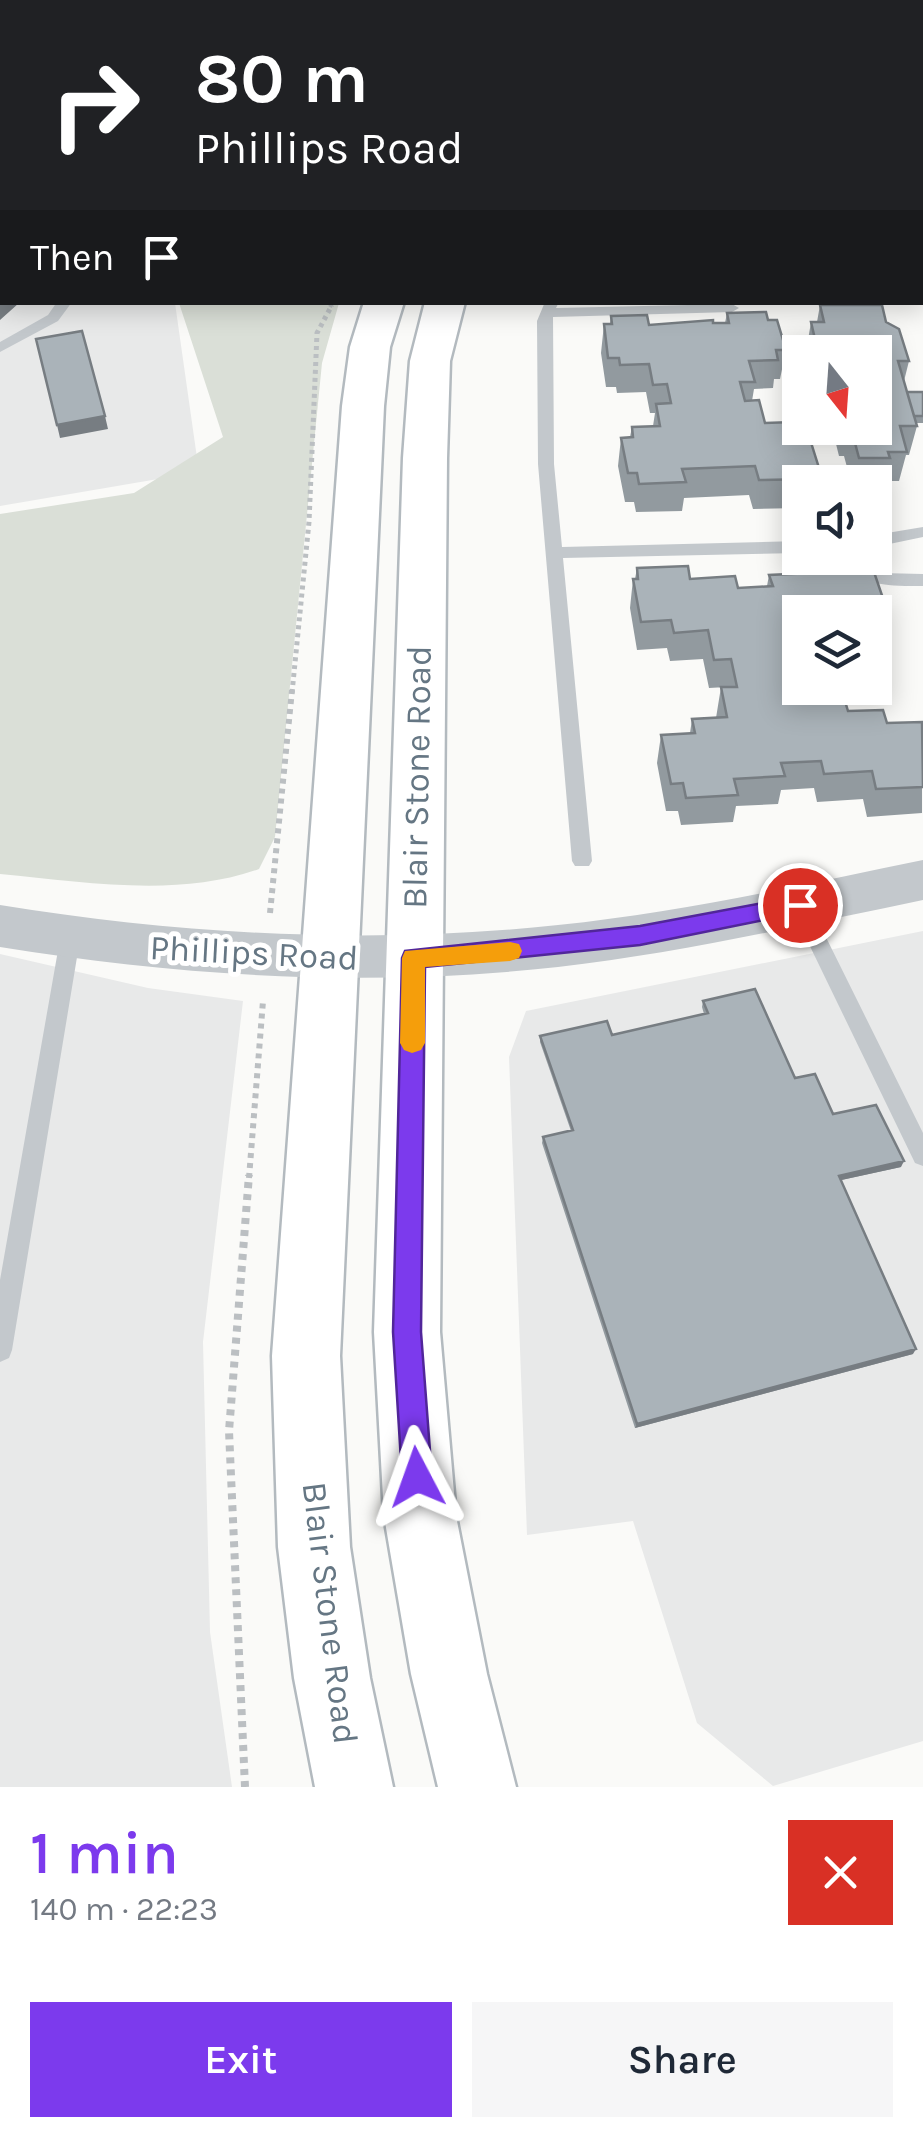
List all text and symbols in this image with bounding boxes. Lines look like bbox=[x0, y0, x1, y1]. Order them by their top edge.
text: 80 m bbox=[195, 38, 369, 120]
icon: right bbox=[30, 40, 160, 170]
text: Phillips Road bbox=[195, 122, 463, 174]
icon: arrive bbox=[134, 230, 189, 285]
text: Then bbox=[30, 235, 114, 280]
north arrow bbox=[782, 335, 892, 445]
map controls bbox=[782, 335, 892, 705]
button: sound bbox=[782, 465, 892, 575]
button: layers bbox=[782, 595, 892, 705]
street label: Blair Stone Road bbox=[394, 645, 440, 909]
pin bbox=[758, 863, 843, 948]
icon: arrive bbox=[773, 878, 828, 933]
street label: Phillips Road bbox=[149, 927, 359, 979]
position arrow bbox=[365, 1425, 469, 1529]
street label: Blair Stone Road bbox=[294, 1480, 366, 1746]
text: 1 min bbox=[30, 1818, 179, 1888]
button: close bbox=[788, 1820, 893, 1925]
text: 140 m · 22:23 bbox=[30, 1891, 218, 1928]
button: Exit bbox=[30, 2002, 452, 2117]
button: Share bbox=[472, 2002, 893, 2117]

